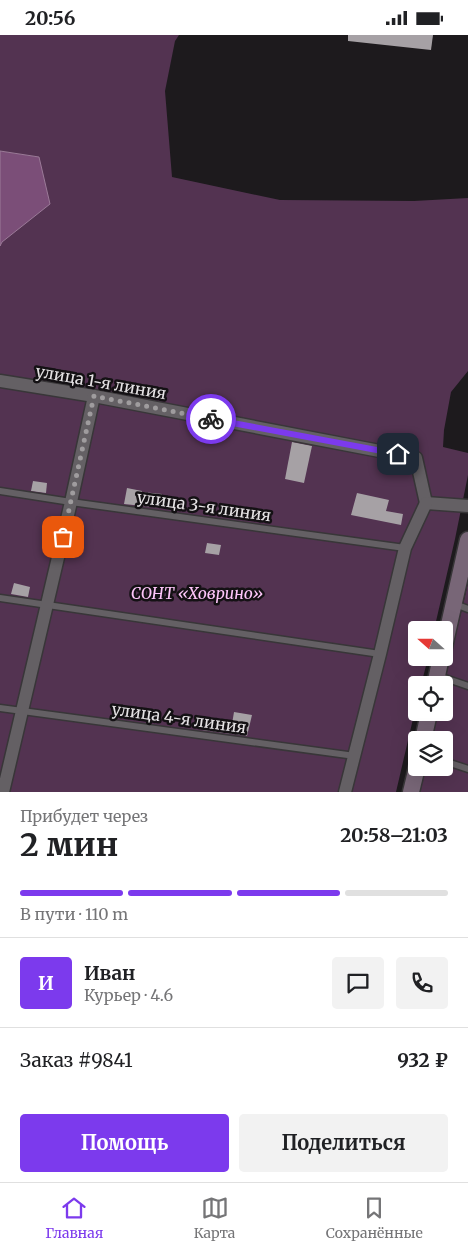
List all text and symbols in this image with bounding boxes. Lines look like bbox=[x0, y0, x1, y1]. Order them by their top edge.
text: 20:56 bbox=[25, 6, 75, 30]
street label: улица 1-я линия bbox=[34, 361, 168, 403]
courier bbox=[186, 394, 236, 444]
icon: bike bbox=[197, 405, 225, 433]
pin bbox=[377, 433, 419, 475]
icon: home bbox=[384, 440, 412, 468]
street label: улица 3-я линия bbox=[136, 487, 272, 525]
pin bbox=[42, 516, 84, 558]
icon: bag bbox=[49, 523, 77, 551]
park label: СОНТ «Ховрино» bbox=[131, 583, 263, 603]
north arrow bbox=[408, 621, 452, 666]
map controls bbox=[408, 621, 453, 776]
button: locate bbox=[408, 676, 453, 721]
street label: улица 4-я линия bbox=[110, 699, 248, 737]
button: layers bbox=[408, 731, 453, 776]
text: Прибудет через bbox=[20, 806, 148, 826]
text: 20:58–21:03 bbox=[340, 823, 448, 847]
text: 2 мин bbox=[20, 825, 118, 865]
text: В пути · 110 m bbox=[20, 904, 128, 924]
button: chat bbox=[332, 957, 384, 1009]
button: phone bbox=[396, 957, 448, 1009]
text: Иван bbox=[84, 961, 135, 985]
text: И bbox=[38, 971, 54, 995]
text: Курьер · 4.6 bbox=[84, 985, 173, 1005]
text: Заказ #9841 bbox=[20, 1048, 133, 1072]
text: 932 ₽ bbox=[397, 1048, 448, 1072]
button: Помощь bbox=[20, 1114, 229, 1172]
button: Поделиться bbox=[239, 1114, 448, 1172]
tab: Главная bbox=[45, 1194, 103, 1242]
tab: Карта bbox=[194, 1194, 235, 1242]
tab: Сохранённые bbox=[326, 1194, 423, 1242]

